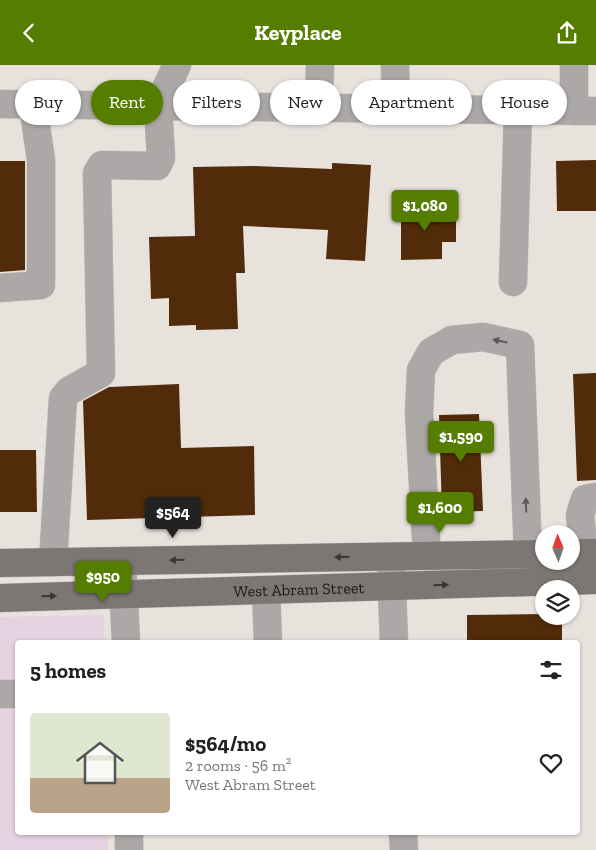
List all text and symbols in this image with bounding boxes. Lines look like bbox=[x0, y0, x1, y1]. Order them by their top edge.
icon: back bbox=[15, 19, 43, 47]
text: Keyplace bbox=[254, 19, 342, 46]
icon: share bbox=[553, 19, 581, 47]
chip: Buy bbox=[15, 80, 81, 125]
chip: Rent bbox=[91, 80, 163, 125]
chip: Filters bbox=[173, 80, 260, 125]
chip: New bbox=[270, 80, 341, 125]
chip: Apartment bbox=[351, 80, 472, 125]
chip: House bbox=[482, 80, 567, 125]
pin: $1,080 bbox=[384, 189, 466, 232]
text: $1,080 bbox=[403, 196, 447, 215]
one-way arrow bbox=[493, 337, 508, 345]
pin: $1,590 bbox=[420, 421, 502, 463]
text: $1,590 bbox=[439, 427, 483, 446]
pin: $1,600 bbox=[399, 491, 481, 534]
pin: $564 bbox=[143, 497, 203, 539]
one-way arrow bbox=[522, 497, 530, 513]
text: $1,600 bbox=[418, 498, 462, 517]
text: $564 bbox=[156, 503, 190, 522]
north arrow bbox=[535, 525, 580, 570]
map controls bbox=[535, 525, 580, 625]
one-way arrow bbox=[334, 554, 350, 562]
one-way arrow bbox=[168, 556, 184, 564]
pin: $950 bbox=[73, 561, 133, 603]
text: $950 bbox=[86, 567, 120, 586]
street label: West Abram Street bbox=[233, 578, 365, 600]
button: layers bbox=[535, 580, 580, 625]
one-way arrow bbox=[433, 581, 449, 589]
one-way arrow bbox=[41, 592, 57, 600]
icon: filters bbox=[537, 656, 565, 684]
text: 5 homes bbox=[30, 658, 106, 683]
text: $564/mo bbox=[185, 731, 266, 756]
icon: home bbox=[70, 733, 130, 793]
icon: heart bbox=[537, 749, 565, 777]
text: 2 rooms · 56 m² bbox=[185, 756, 291, 775]
text: West Abram Street bbox=[185, 775, 316, 794]

